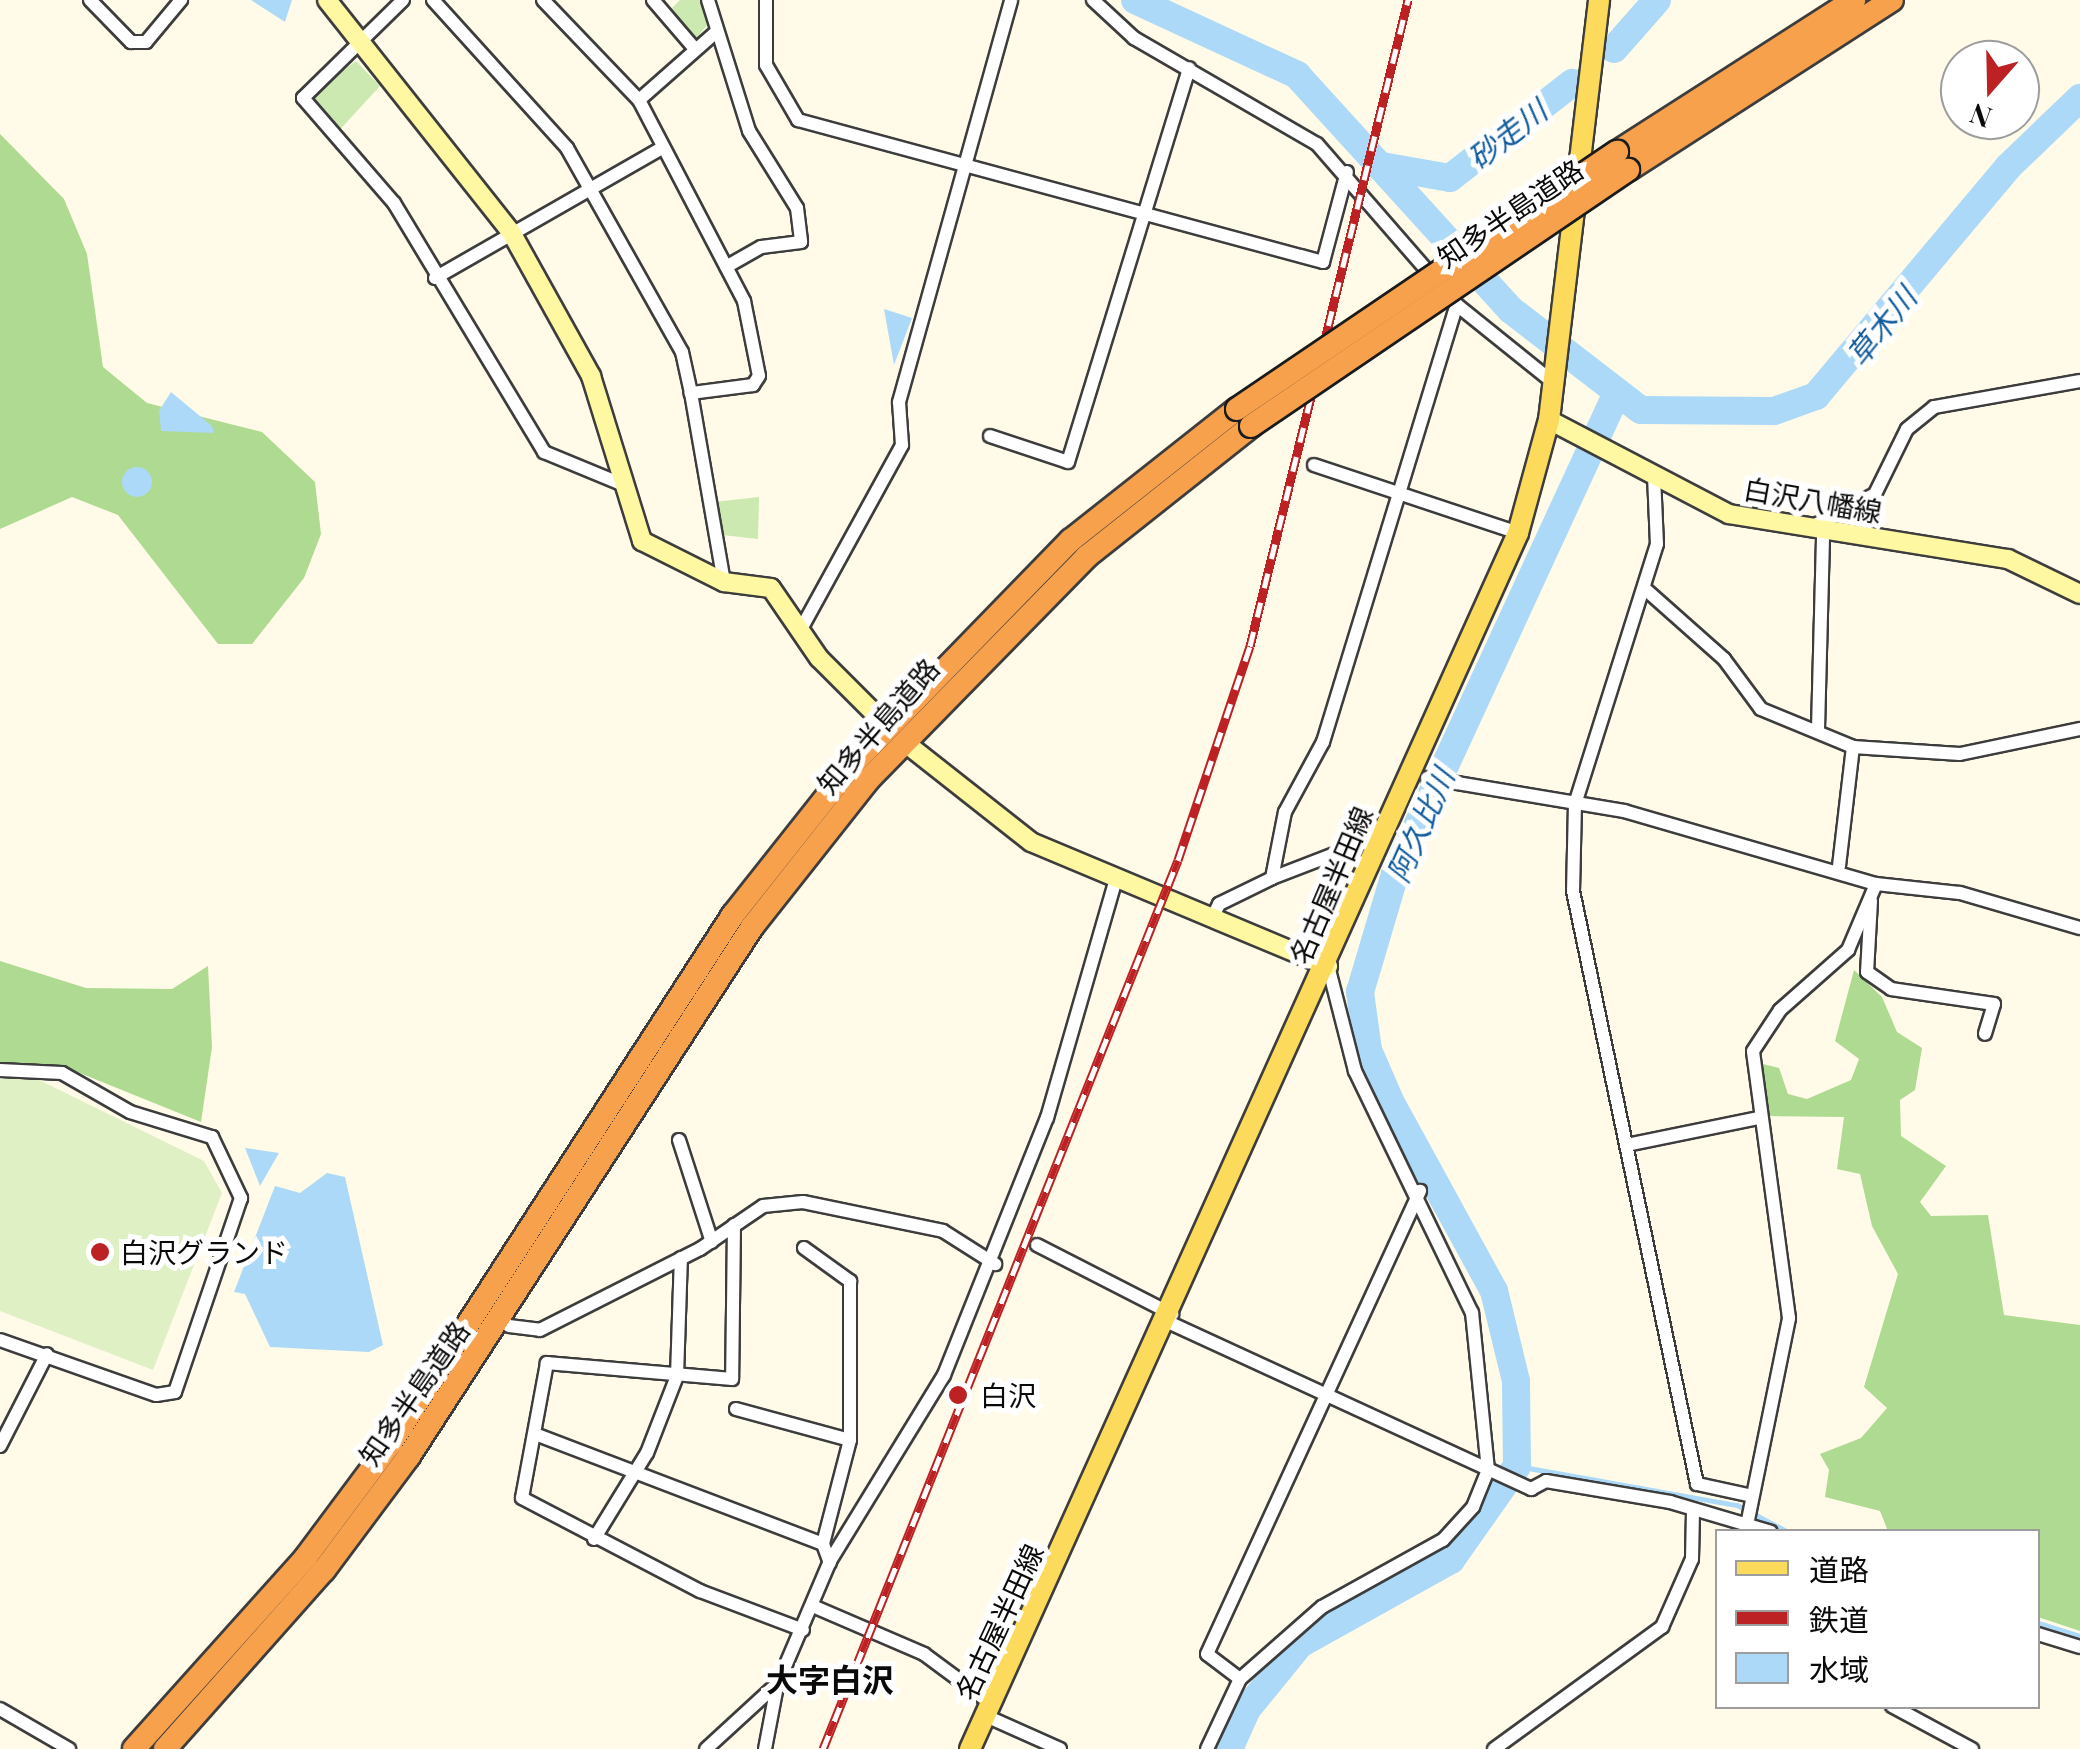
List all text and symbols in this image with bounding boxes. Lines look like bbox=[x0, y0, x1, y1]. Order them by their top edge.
north arrow bbox=[1940, 40, 2040, 140]
water label: 砂走川 bbox=[1460, 92, 1554, 176]
text: N bbox=[1964, 96, 1996, 138]
street label: 知多半島道路 bbox=[1431, 152, 1589, 274]
water label: 草木川 bbox=[1839, 280, 1923, 372]
street label: 白沢八幡線 bbox=[1741, 471, 1885, 529]
street label: 知多半島道路 bbox=[810, 652, 946, 800]
water label: 阿久比川 bbox=[1379, 763, 1461, 887]
street label: 名古屋半田線 bbox=[1283, 801, 1379, 969]
place label: 白沢グランド bbox=[120, 1235, 288, 1269]
marker: 白沢グランド bbox=[89, 1241, 111, 1263]
street label: 知多半島道路 bbox=[352, 1315, 476, 1471]
place label: 白沢 bbox=[980, 1378, 1036, 1412]
marker: 白沢 bbox=[945, 1382, 971, 1408]
legend bbox=[1715, 1529, 2040, 1709]
street label: 名古屋半田線 bbox=[948, 1539, 1050, 1705]
text: 道路 bbox=[1809, 1549, 1869, 1589]
text: 鉄道 bbox=[1809, 1599, 1869, 1639]
text: 水域 bbox=[1809, 1649, 1869, 1689]
district label: 大字白沢 bbox=[766, 1660, 894, 1698]

